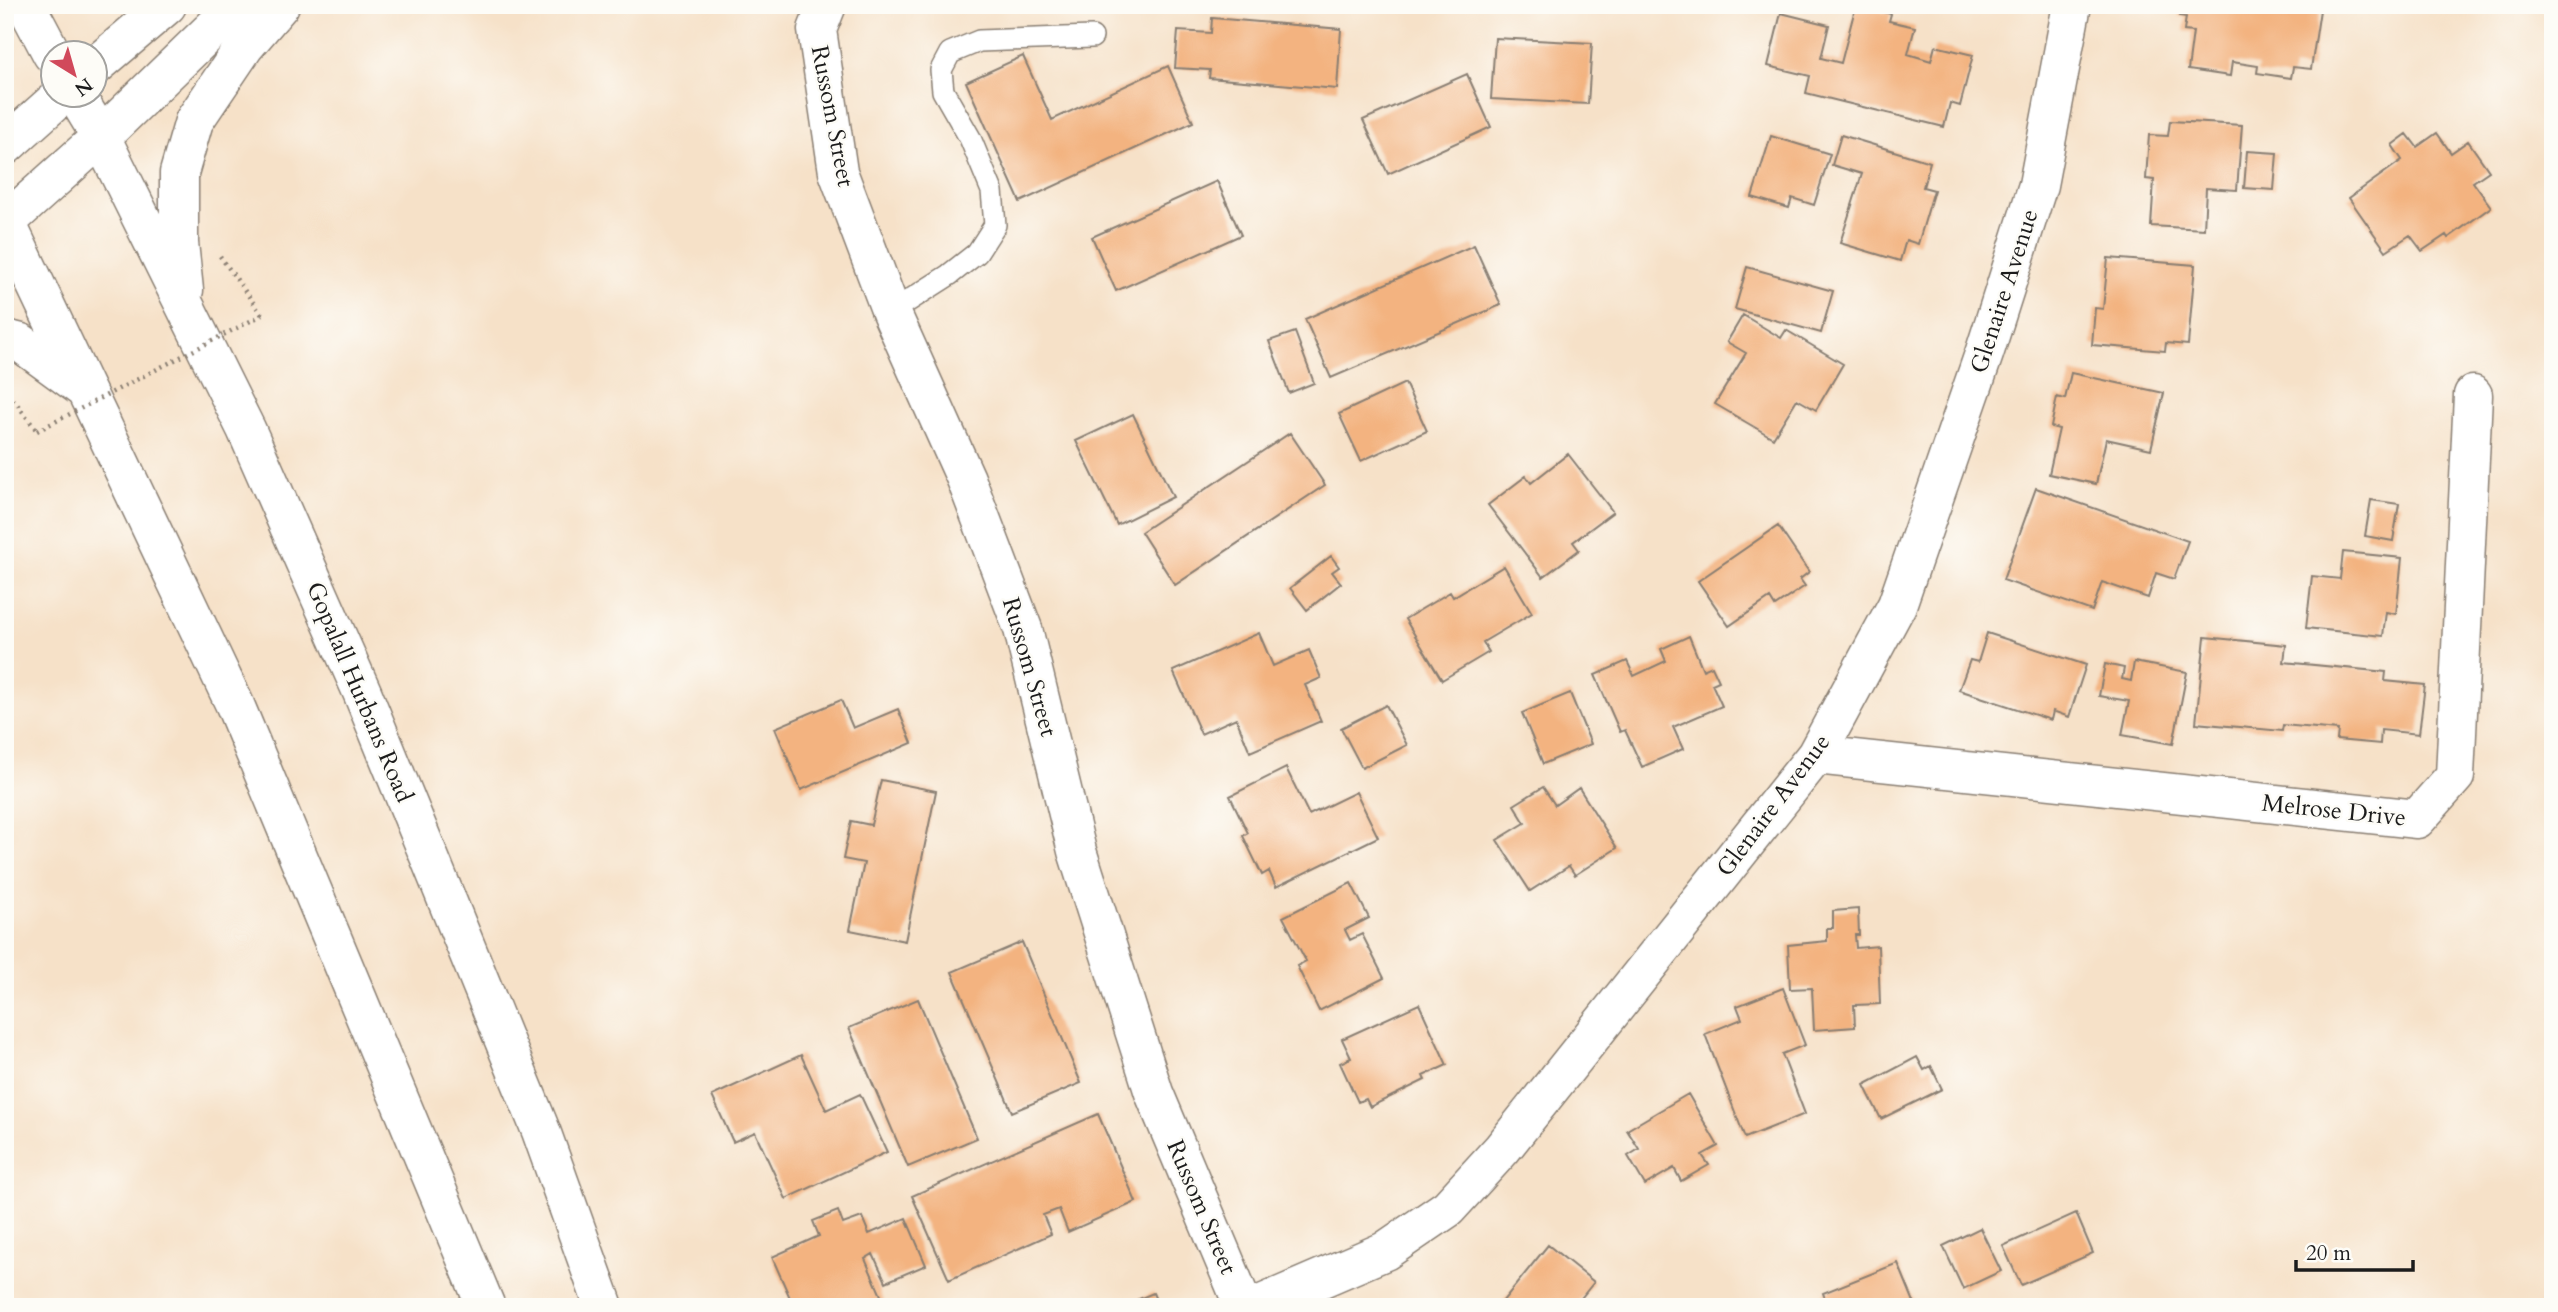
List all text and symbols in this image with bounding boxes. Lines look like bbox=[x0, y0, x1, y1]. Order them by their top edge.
north arrow bbox=[38, 38, 108, 108]
street label: Russom Street bbox=[803, 43, 862, 190]
text: N bbox=[69, 71, 98, 102]
street label: Glenaire Avenue bbox=[1962, 205, 2047, 377]
street label: Gopalall Hurbans Road bbox=[298, 577, 421, 808]
street label: Russom Street bbox=[994, 594, 1065, 741]
street label: Glenaire Avenue bbox=[1709, 727, 1838, 883]
street label: Melrose Drive bbox=[2260, 787, 2408, 834]
street label: Russom Street bbox=[1158, 1135, 1245, 1280]
scale bar bbox=[2296, 1228, 2413, 1272]
text: 20 m bbox=[2306, 1239, 2351, 1268]

